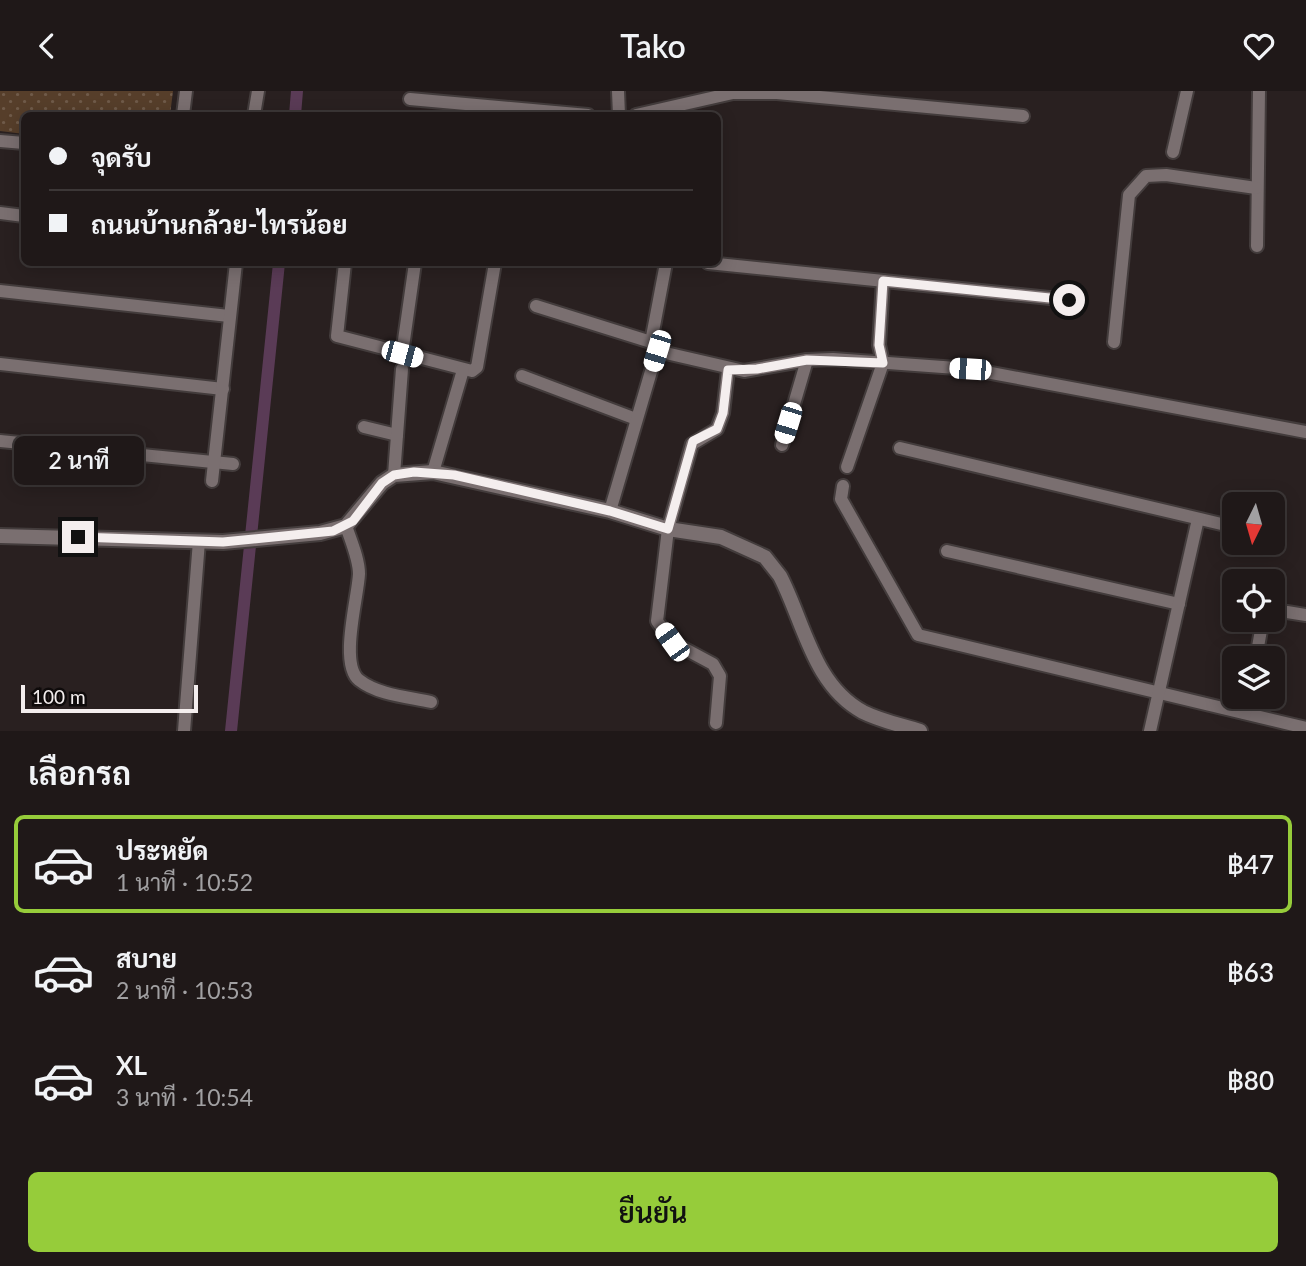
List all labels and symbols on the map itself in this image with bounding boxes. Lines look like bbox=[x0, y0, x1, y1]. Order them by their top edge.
route start bbox=[1053, 284, 1085, 316]
car bbox=[641, 328, 674, 374]
car bbox=[379, 338, 426, 370]
car bbox=[949, 357, 992, 381]
car bbox=[772, 400, 805, 446]
callout: 2 นาที bbox=[13, 435, 143, 485]
north arrow bbox=[1222, 492, 1284, 555]
route end bbox=[62, 521, 94, 553]
car bbox=[652, 619, 693, 665]
scale bar bbox=[21, 681, 198, 713]

